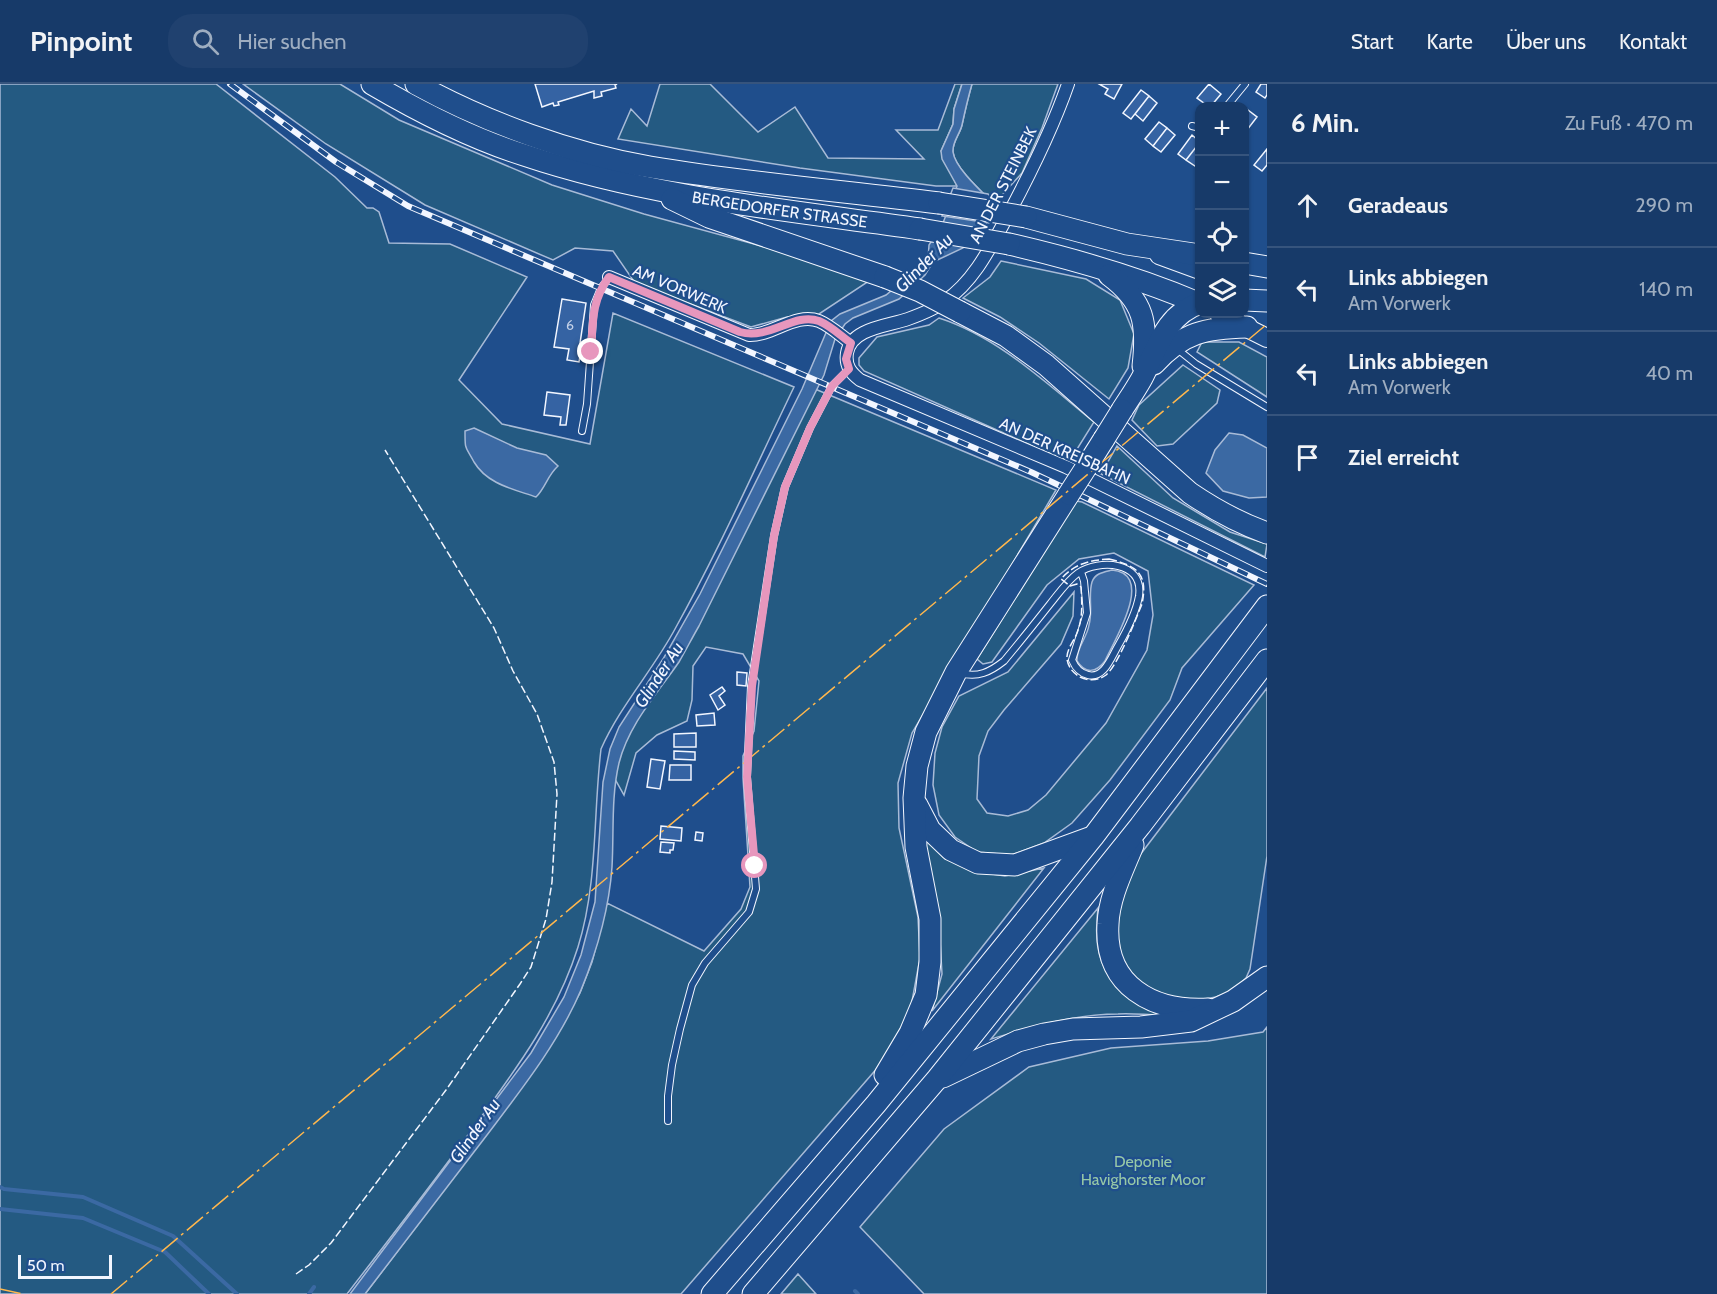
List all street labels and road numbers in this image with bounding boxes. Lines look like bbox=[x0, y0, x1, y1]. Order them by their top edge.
street label: AN DER STEINBEK bbox=[965, 124, 1041, 246]
street label: BERGEDORFER STRASSE bbox=[691, 187, 869, 231]
street label: AM VORWERK bbox=[630, 261, 730, 317]
street label: AN DER KREISBAHN bbox=[997, 414, 1133, 488]

